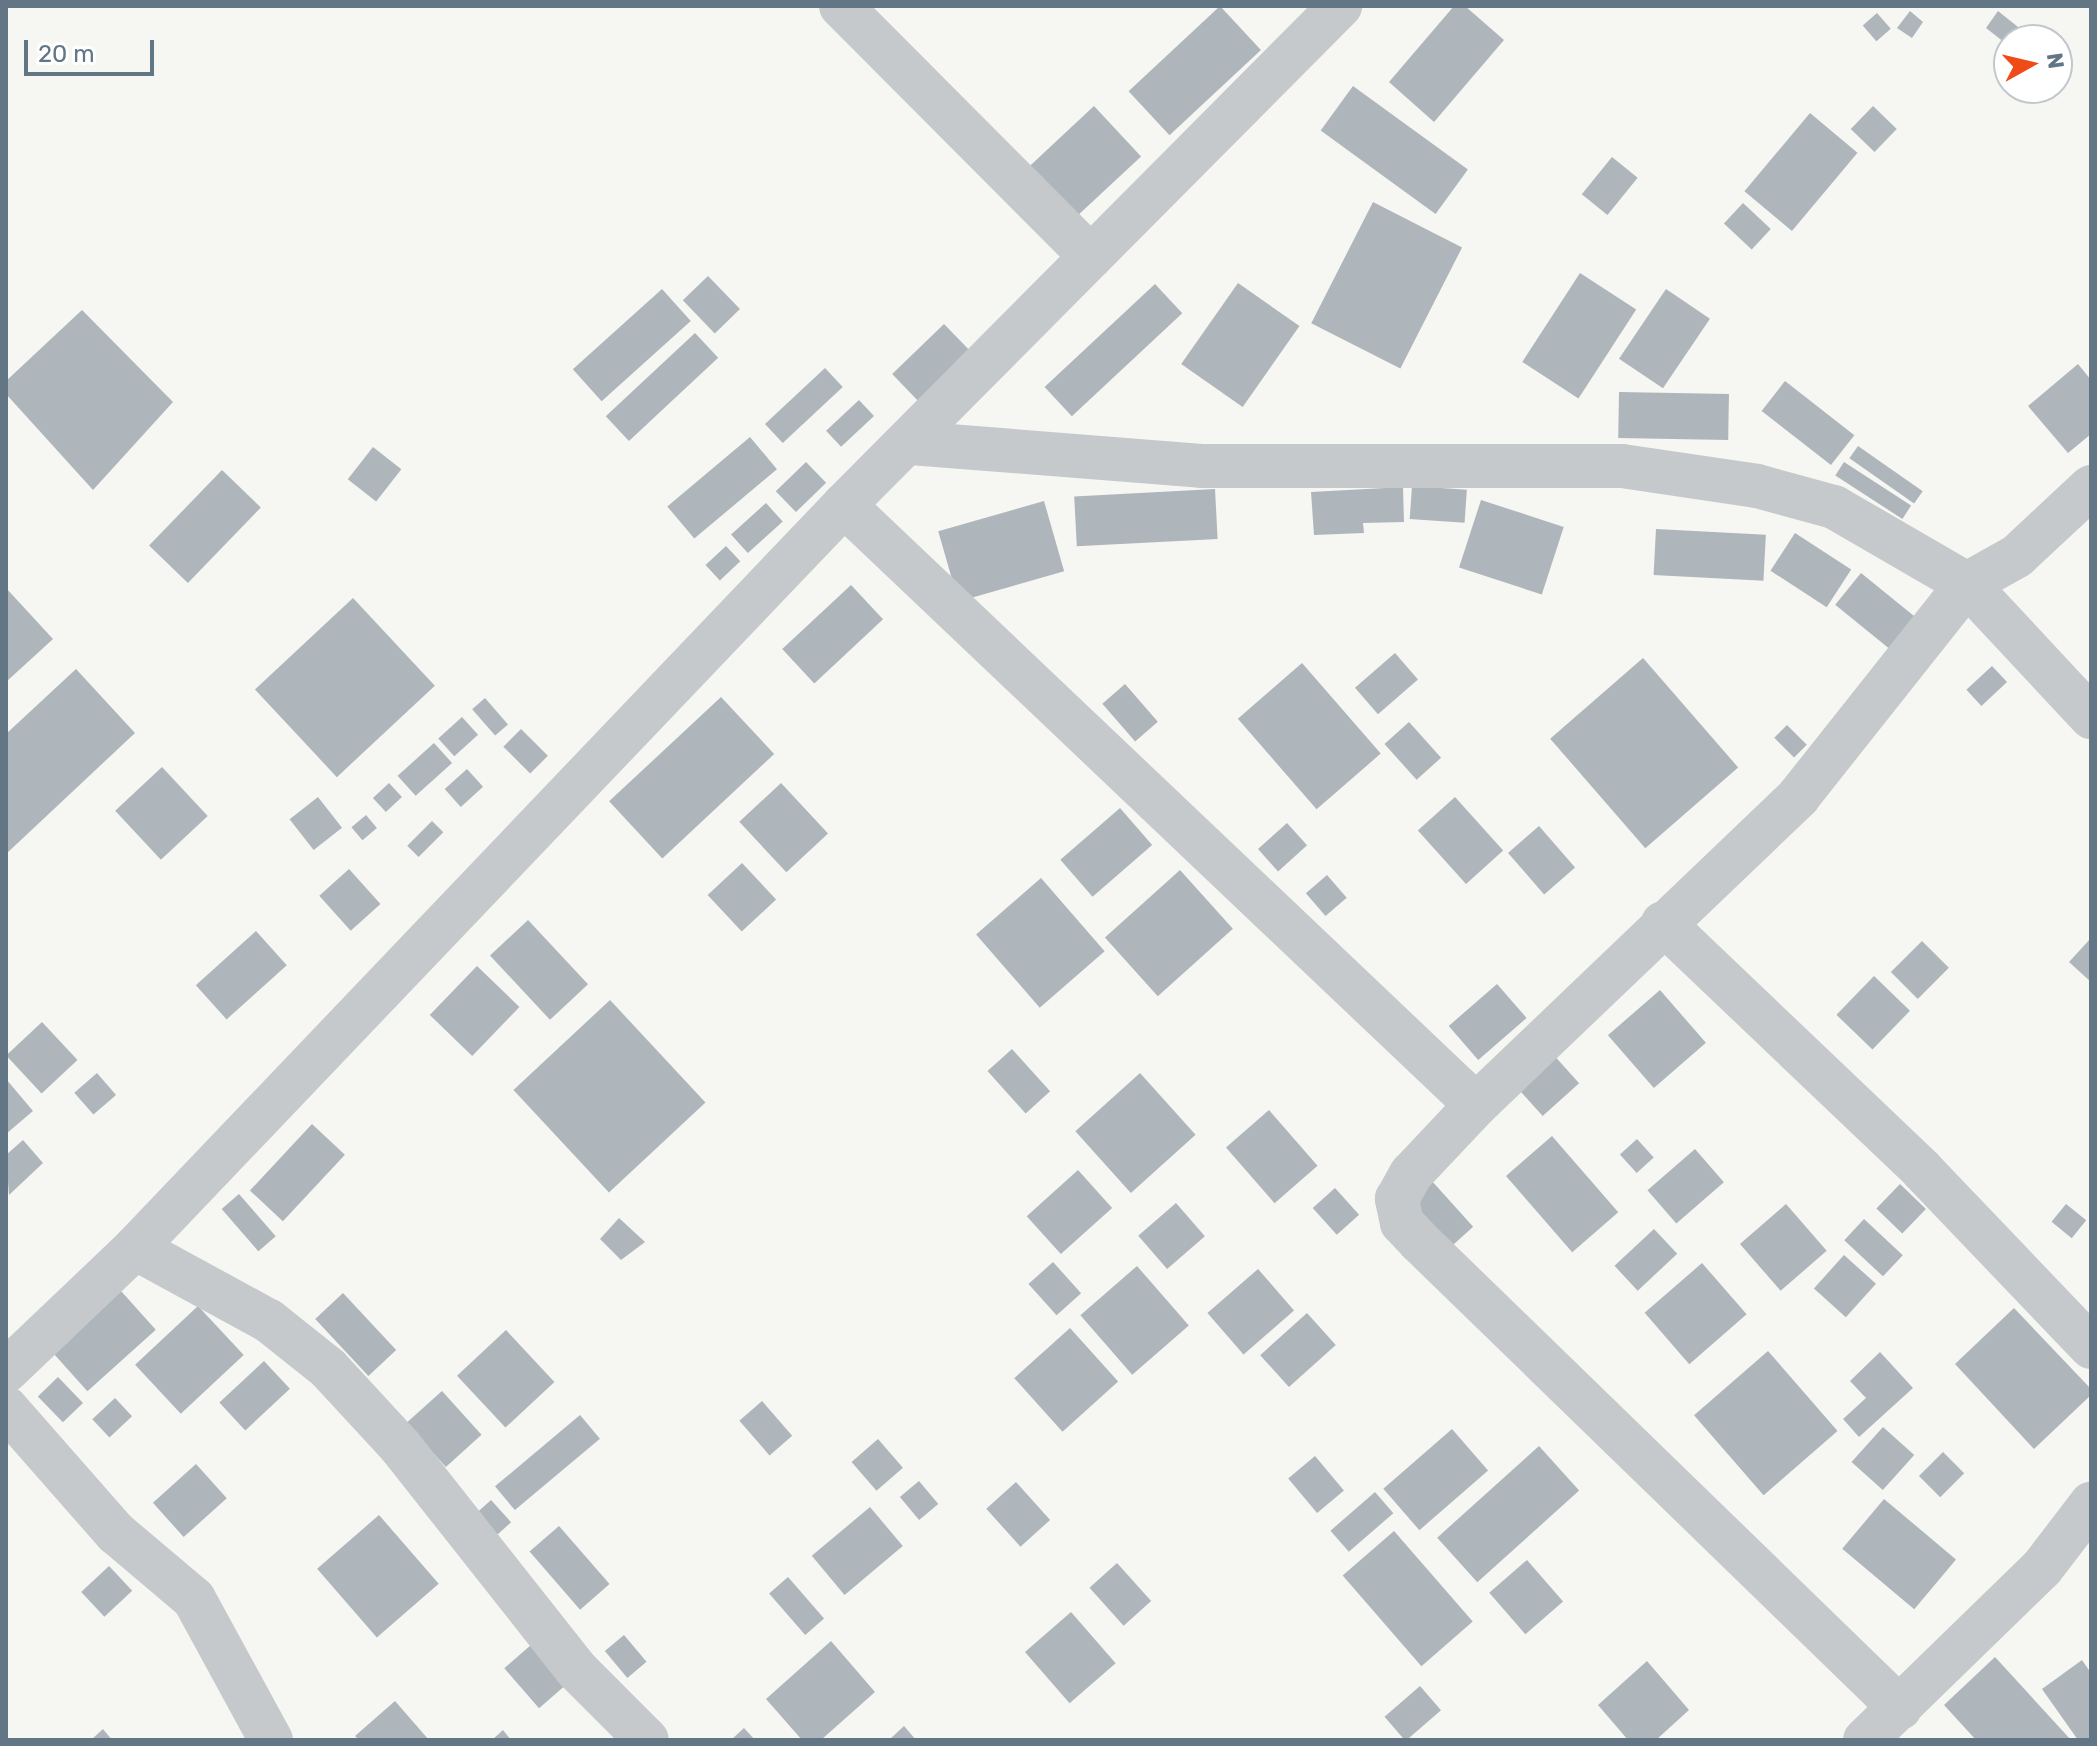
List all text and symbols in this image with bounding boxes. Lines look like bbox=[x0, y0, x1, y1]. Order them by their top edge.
scale bar bbox=[28, 24, 158, 74]
north arrow bbox=[1993, 24, 2073, 104]
text: 20 m bbox=[38, 40, 95, 68]
text: N bbox=[2041, 51, 2070, 71]

